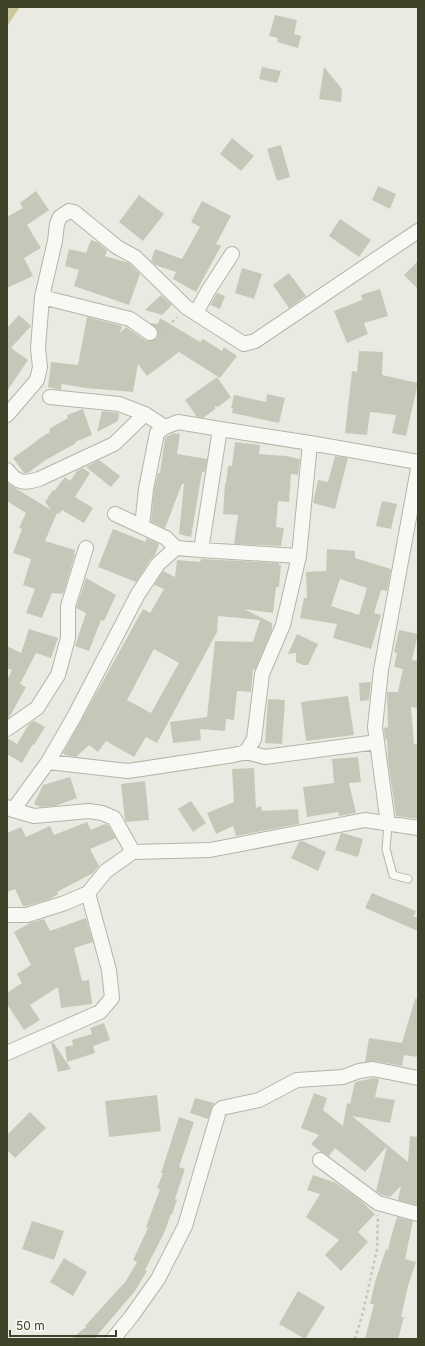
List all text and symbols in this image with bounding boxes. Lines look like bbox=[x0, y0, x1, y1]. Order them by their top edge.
scale bar bbox=[10, 1312, 116, 1338]
text: 50 m bbox=[16, 1318, 45, 1333]

